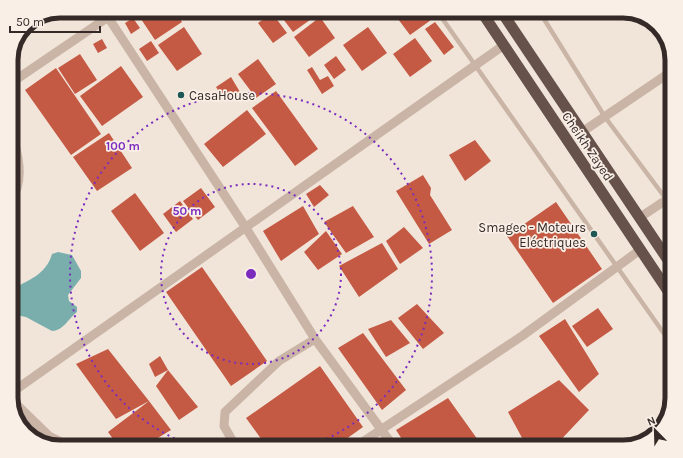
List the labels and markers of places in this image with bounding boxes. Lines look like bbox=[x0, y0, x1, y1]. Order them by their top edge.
place label: CasaHouse bbox=[189, 88, 256, 103]
marker: CasaHouse bbox=[176, 90, 186, 100]
place label: Smagec - Moteurs Eléctriques bbox=[478, 220, 586, 251]
marker: Smagec - Moteurs Eléctriques bbox=[589, 229, 599, 239]
centre of rings bbox=[244, 267, 258, 281]

